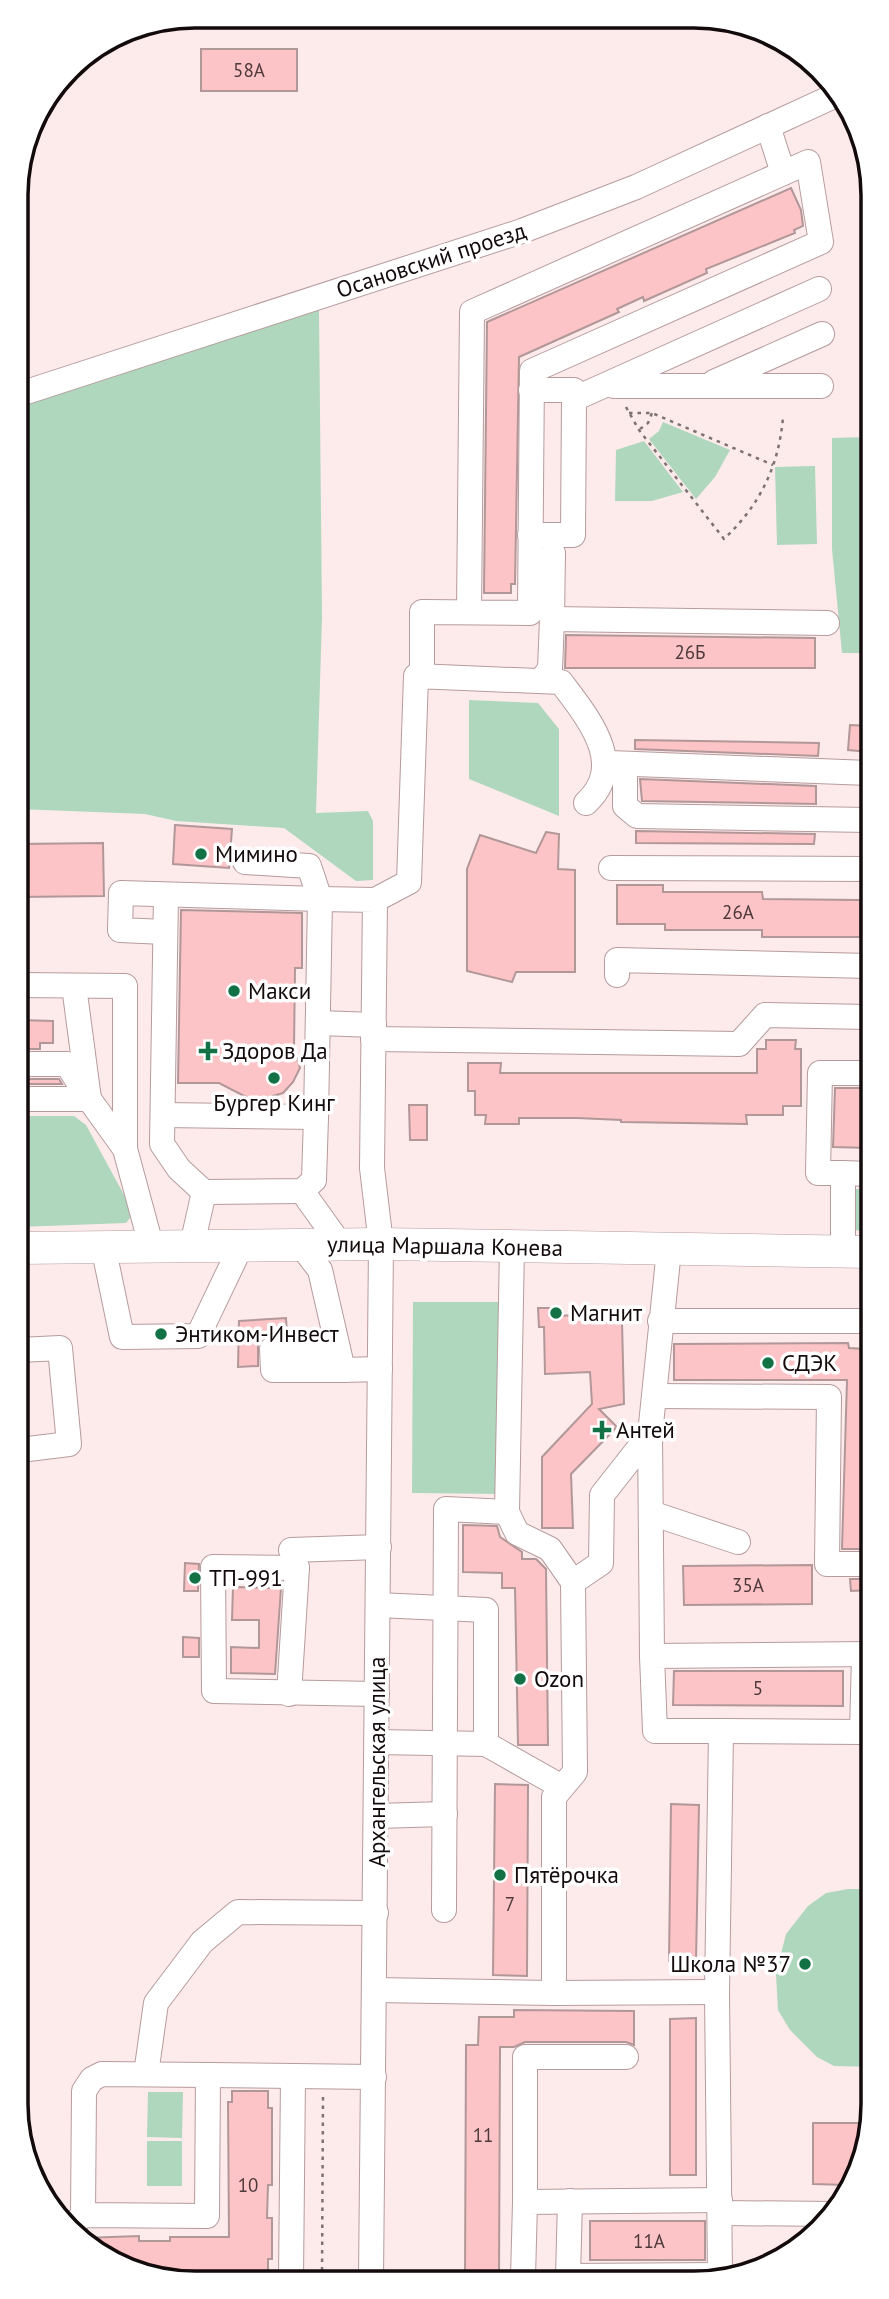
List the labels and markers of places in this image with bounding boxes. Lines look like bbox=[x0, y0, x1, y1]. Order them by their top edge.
place label: Мимино bbox=[215, 839, 298, 868]
marker: Мимино bbox=[193, 846, 209, 862]
place label: Макси bbox=[248, 976, 311, 1005]
marker: Макси bbox=[226, 983, 242, 999]
place label: Здоров Да bbox=[222, 1036, 328, 1065]
marker: Здоров Да bbox=[200, 1043, 216, 1059]
marker: Бургер Кинг bbox=[266, 1070, 282, 1086]
place label: Бургер Кинг bbox=[213, 1088, 335, 1117]
place label: Магнит bbox=[570, 1298, 643, 1327]
marker: Магнит bbox=[548, 1305, 564, 1321]
place label: Энтиком-Инвест bbox=[175, 1319, 340, 1348]
marker: Энтиком-Инвест bbox=[153, 1326, 169, 1342]
place label: СДЭК bbox=[782, 1348, 837, 1377]
marker: СДЭК bbox=[760, 1355, 776, 1371]
place label: Антей bbox=[616, 1415, 675, 1444]
marker: Антей bbox=[594, 1422, 610, 1438]
place label: ТП-991 bbox=[209, 1563, 283, 1592]
marker: ТП-991 bbox=[187, 1570, 203, 1586]
place label: Ozon bbox=[534, 1664, 584, 1693]
marker: Ozon bbox=[512, 1671, 528, 1687]
place label: Пятёрочка bbox=[514, 1860, 619, 1889]
marker: Пятёрочка bbox=[492, 1867, 508, 1883]
place label: Школа №37 bbox=[670, 1949, 791, 1978]
marker: Школа №37 bbox=[797, 1956, 813, 1972]

